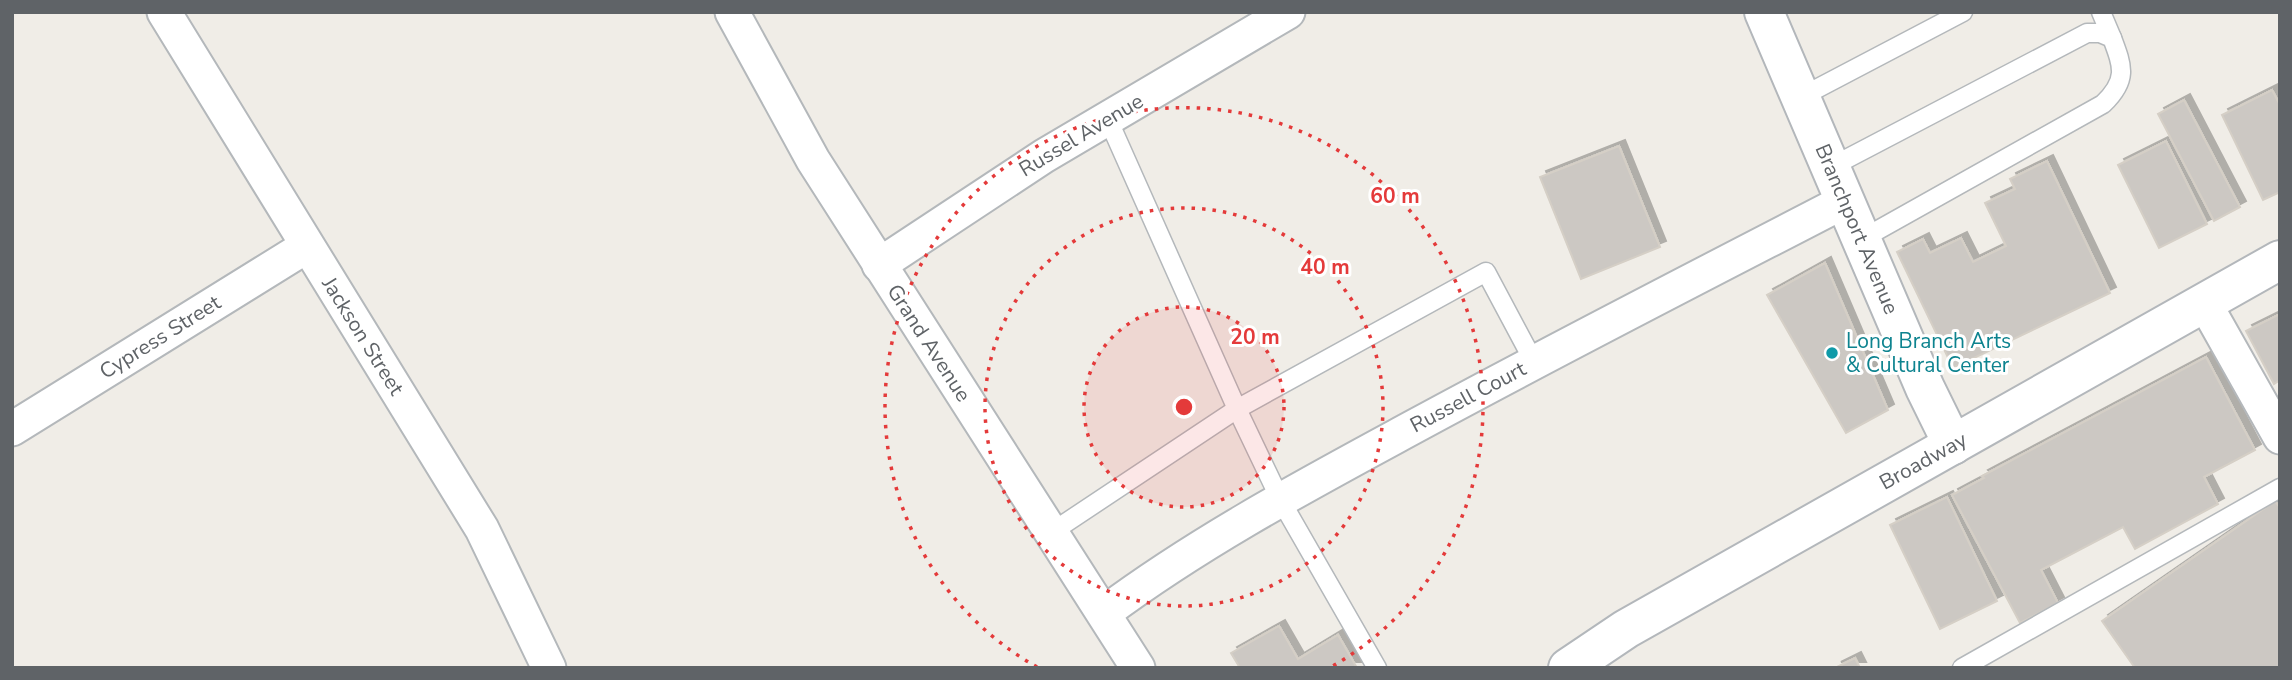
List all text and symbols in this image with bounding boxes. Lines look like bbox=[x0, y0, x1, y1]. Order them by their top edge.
street label: Russel Avenue bbox=[1014, 87, 1148, 183]
street label: Branchport Avenue bbox=[1808, 140, 1906, 318]
text: 60 m bbox=[1370, 182, 1420, 210]
text: 40 m bbox=[1300, 253, 1350, 281]
street label: Jackson Street bbox=[315, 271, 411, 401]
street label: Grand Avenue bbox=[881, 279, 977, 407]
street label: Cypress Street bbox=[94, 288, 227, 385]
text: 20 m bbox=[1230, 323, 1280, 351]
place label: Long Branch Arts & Cultural Center bbox=[1846, 327, 2011, 379]
marker: Long Branch Arts & Cultural Center bbox=[1824, 345, 1840, 361]
street label: Russell Court bbox=[1405, 354, 1531, 439]
centre of rings bbox=[1172, 395, 1196, 419]
street label: Broadway bbox=[1874, 425, 1972, 496]

